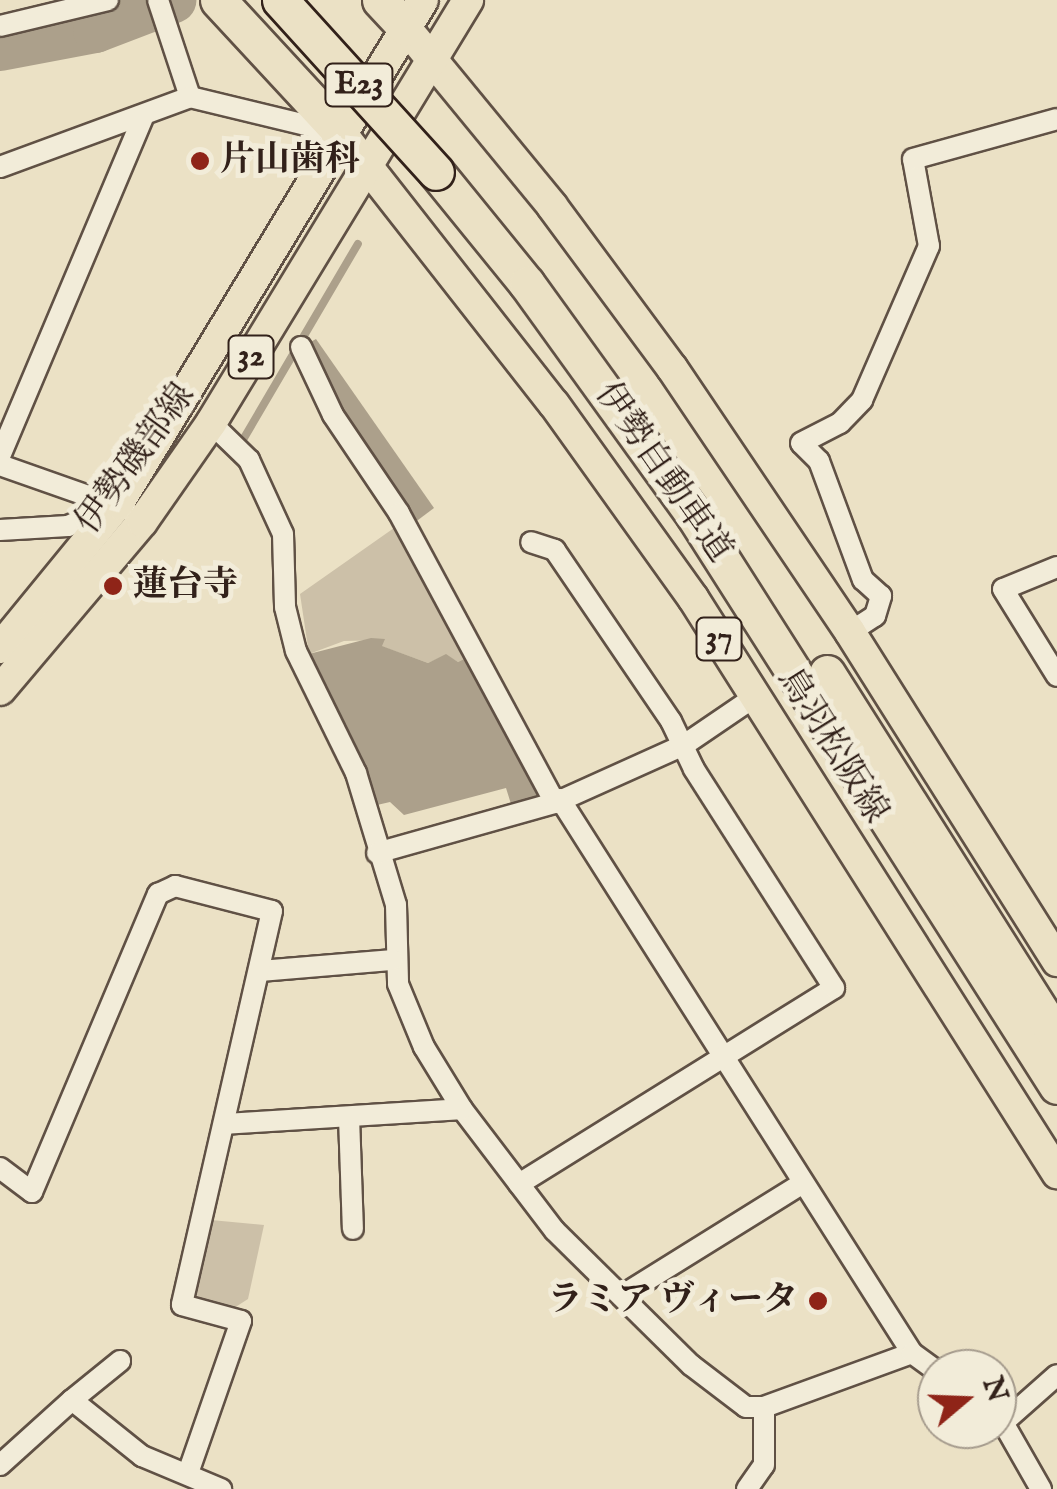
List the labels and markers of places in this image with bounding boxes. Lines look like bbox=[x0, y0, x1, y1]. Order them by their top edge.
place label: 片山歯科 bbox=[220, 140, 360, 182]
marker: 片山歯科 bbox=[189, 150, 211, 172]
place label: 蓮台寺 bbox=[133, 565, 238, 607]
marker: 蓮台寺 bbox=[102, 575, 124, 597]
place label: ラミア ヴィータ bbox=[545, 1280, 798, 1322]
marker: ラミア ヴィータ bbox=[807, 1290, 829, 1312]

